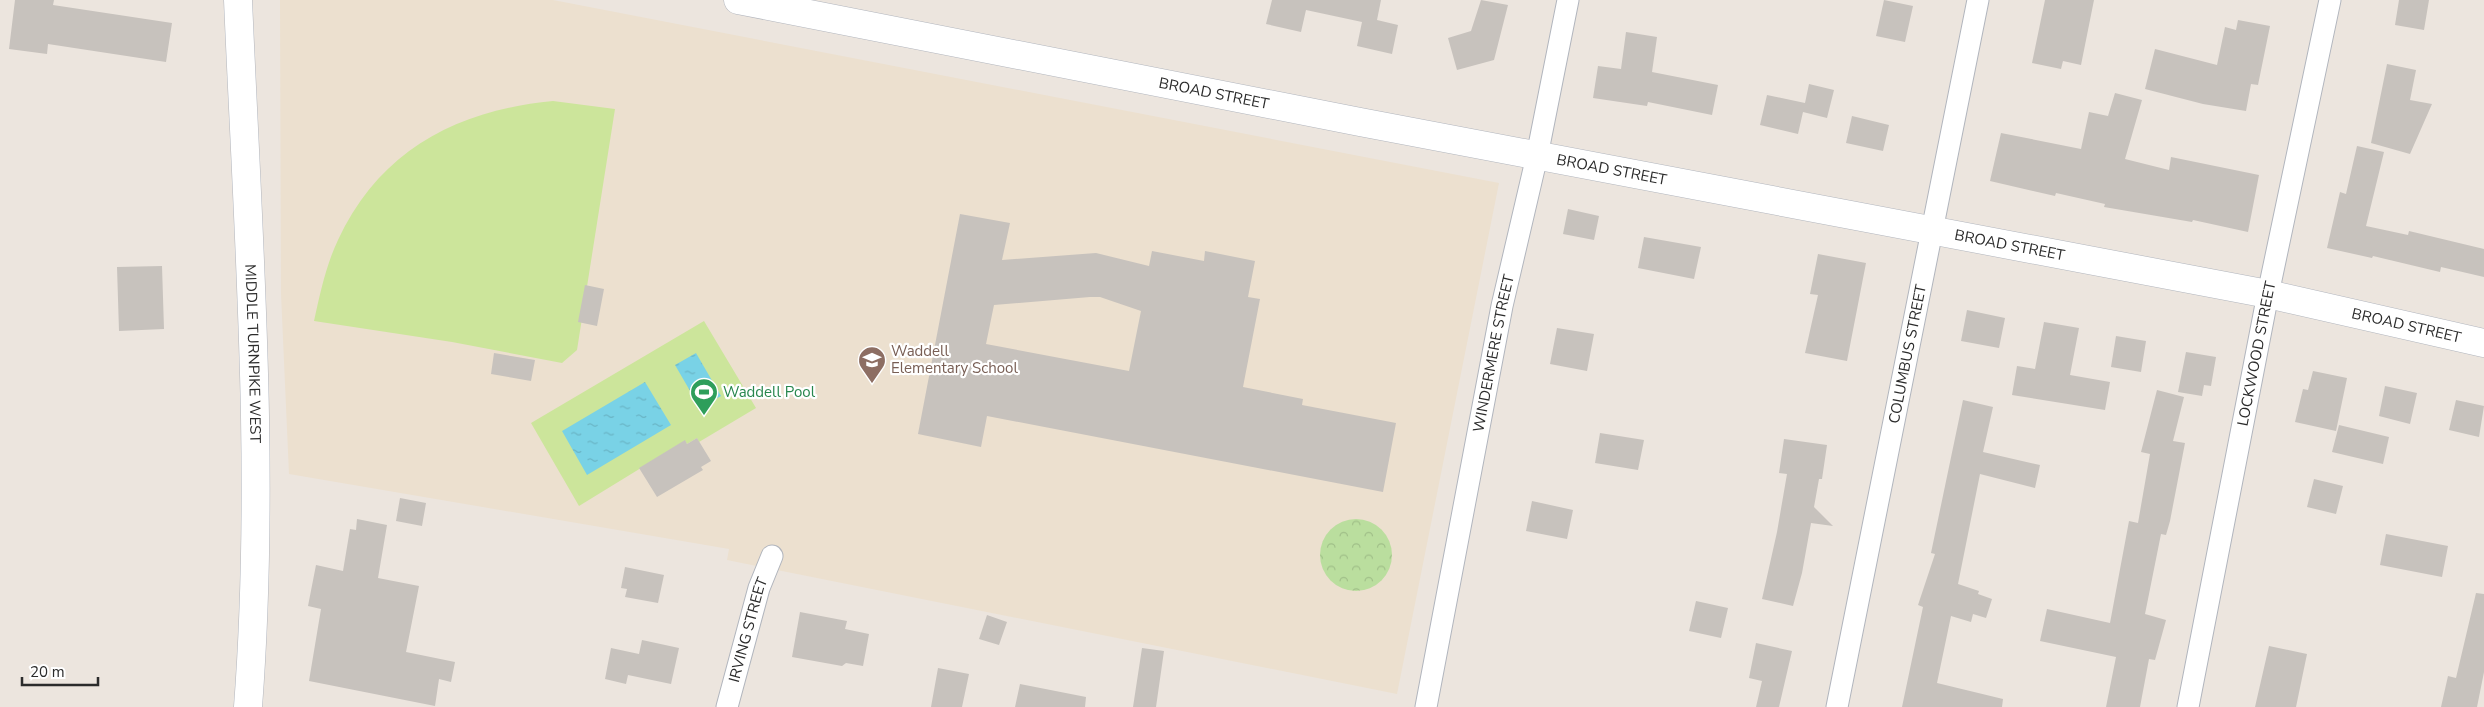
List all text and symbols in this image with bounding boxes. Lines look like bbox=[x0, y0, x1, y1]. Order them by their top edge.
street label: BROAD STREET bbox=[1157, 73, 1271, 114]
street label: BROAD STREET bbox=[1555, 149, 1668, 190]
street label: BROAD STREET bbox=[1953, 225, 2066, 265]
street label: MIDDLE TURNPIKE WEST bbox=[240, 264, 265, 443]
street label: WINDERMERE STREET bbox=[1468, 273, 1519, 434]
street label: LOCKWOOD STREET bbox=[2233, 279, 2280, 428]
street label: COLUMBUS STREET bbox=[1884, 283, 1931, 425]
street label: BROAD STREET bbox=[2350, 303, 2463, 348]
place label: Waddell Elementary School bbox=[891, 341, 1018, 378]
school or university icon: Waddell Elementary School bbox=[857, 345, 887, 384]
sports icon: Waddell Pool bbox=[689, 377, 719, 416]
place label: Waddell Pool bbox=[723, 382, 816, 402]
street label: IRVING STREET bbox=[724, 574, 772, 685]
scale bar bbox=[22, 654, 99, 686]
text: 20 m bbox=[30, 662, 65, 682]

